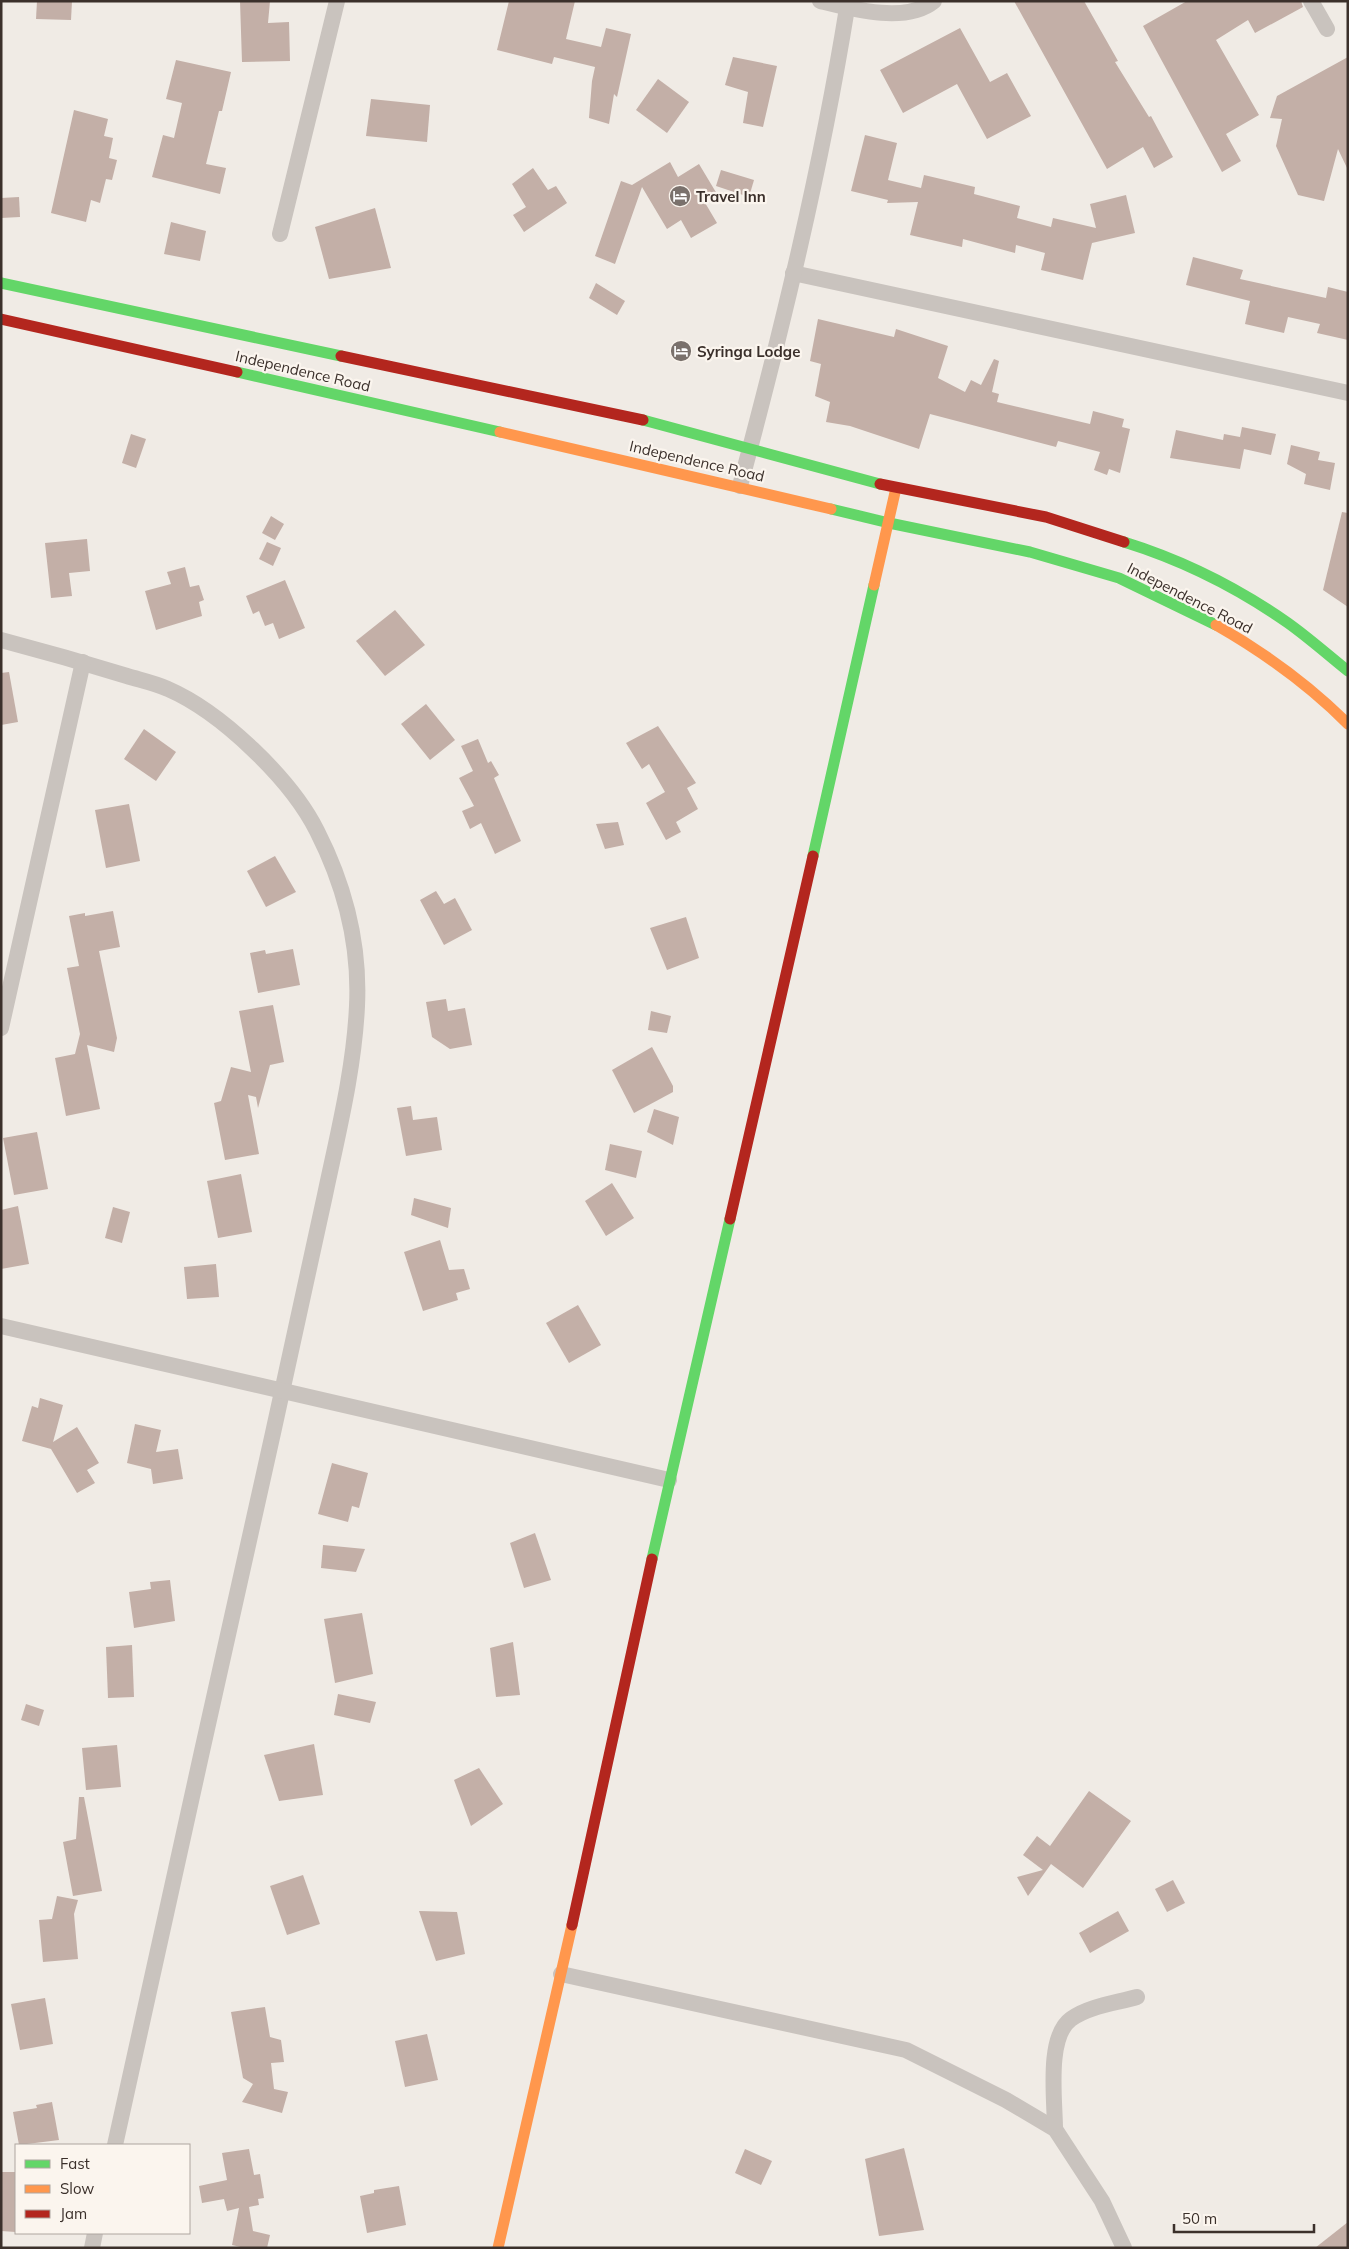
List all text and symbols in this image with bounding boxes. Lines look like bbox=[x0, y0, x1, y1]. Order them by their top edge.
hotel icon: Travel Inn bbox=[668, 184, 692, 208]
place label: Travel Inn bbox=[696, 187, 766, 206]
hotel icon: Syringa Lodge bbox=[669, 339, 693, 363]
place label: Syringa Lodge bbox=[697, 342, 800, 361]
street label: Independence Road bbox=[234, 346, 372, 396]
street label: Independence Road bbox=[628, 436, 766, 486]
street label: Independence Road bbox=[1124, 558, 1256, 638]
legend bbox=[15, 2144, 190, 2234]
text: Fast bbox=[60, 2154, 90, 2173]
text: Slow bbox=[60, 2179, 94, 2198]
scale bar bbox=[1174, 2202, 1314, 2234]
text: Jam bbox=[60, 2204, 87, 2223]
text: 50 m bbox=[1182, 2209, 1217, 2228]

